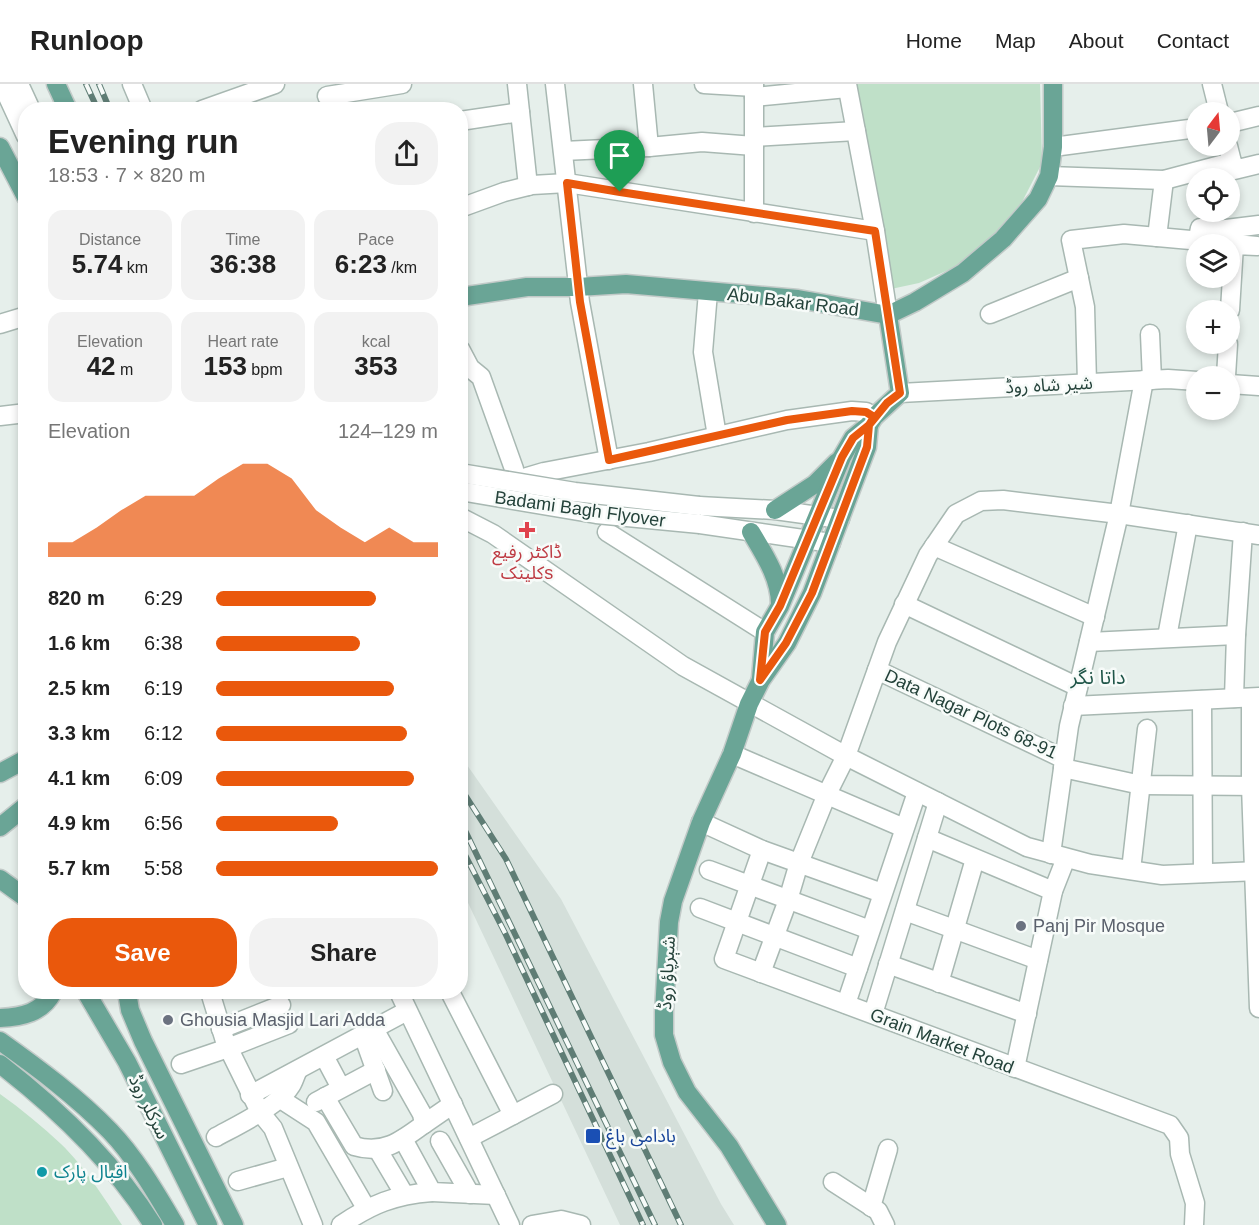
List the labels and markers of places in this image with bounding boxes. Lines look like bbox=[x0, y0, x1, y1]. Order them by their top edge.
pin bbox=[594, 130, 645, 192]
marker: ڈاکٹر رفیع کلینکs bbox=[518, 521, 536, 539]
place label: ڈاکٹر رفیع کلینکs bbox=[492, 542, 562, 583]
place label: Panj Pir Mosque bbox=[1033, 916, 1165, 936]
marker: Panj Pir Mosque bbox=[1014, 919, 1028, 933]
place label: Ghousia Masjid Lari Adda bbox=[180, 1010, 386, 1030]
marker: Ghousia Masjid Lari Adda bbox=[161, 1013, 175, 1027]
place label: بادامی باغ bbox=[606, 1126, 676, 1150]
marker: بادامی باغ bbox=[584, 1127, 602, 1145]
place label: اقبال پارک bbox=[54, 1162, 128, 1183]
marker: اقبال پارک bbox=[35, 1165, 49, 1179]

